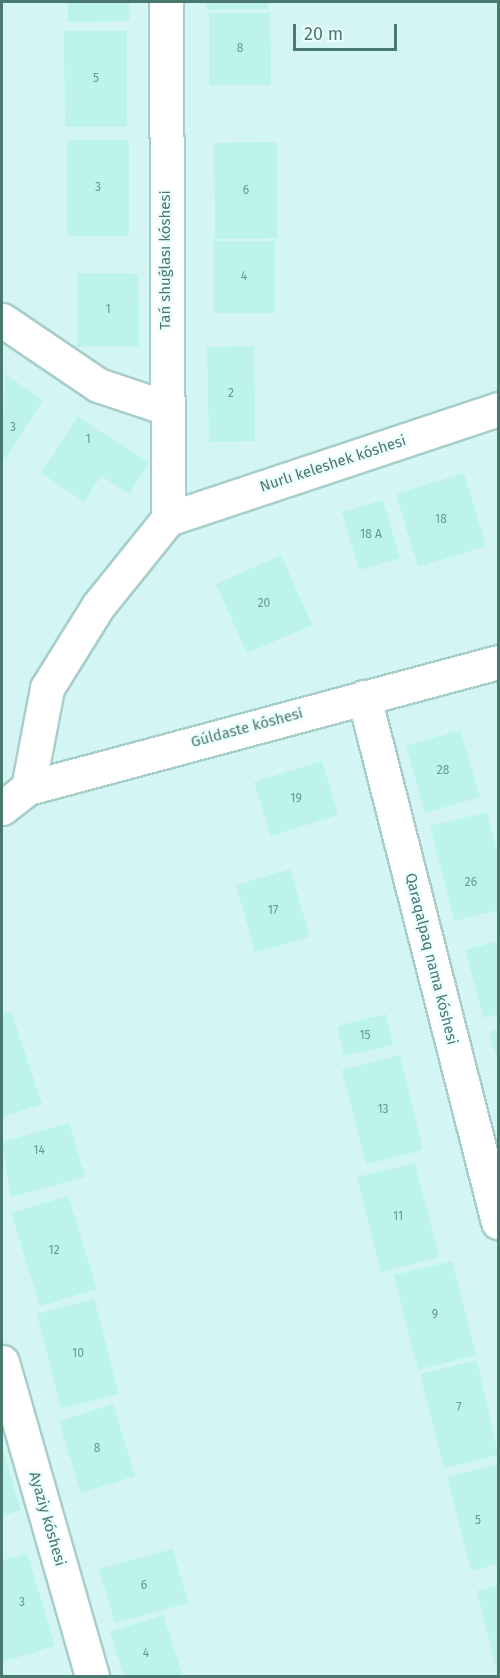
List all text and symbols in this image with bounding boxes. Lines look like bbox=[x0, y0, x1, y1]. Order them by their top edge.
scale bar bbox=[296, 12, 400, 50]
text: 20 m bbox=[304, 23, 343, 45]
house number: 8 bbox=[237, 42, 243, 56]
house number: 5 bbox=[93, 72, 99, 86]
house number: 3 bbox=[95, 181, 101, 195]
house number: 6 bbox=[243, 184, 249, 198]
street label: Tań shuǵlası kóshesi bbox=[157, 190, 175, 330]
house number: 4 bbox=[241, 270, 247, 284]
house number: 1 bbox=[105, 303, 111, 317]
house number: 2 bbox=[228, 387, 234, 401]
house number: 3 bbox=[10, 421, 16, 435]
street label: Nurlı keleshek kóshesi bbox=[258, 432, 408, 496]
house number: 1 bbox=[85, 433, 91, 447]
house number: 18 bbox=[435, 513, 447, 527]
house number: 18 А bbox=[360, 528, 382, 542]
house number: 20 bbox=[258, 597, 270, 611]
street label: Gúldaste kóshesi bbox=[189, 704, 305, 752]
house number: 28 bbox=[437, 764, 449, 778]
house number: 19 bbox=[290, 792, 302, 806]
street label: Qaraqalpaq nama kóshesi bbox=[401, 871, 461, 1047]
house number: 26 bbox=[465, 876, 477, 890]
house number: 17 bbox=[268, 904, 278, 918]
house number: 15 bbox=[359, 1029, 371, 1043]
house number: 13 bbox=[377, 1103, 389, 1117]
house number: 14 bbox=[33, 1144, 45, 1158]
house number: 11 bbox=[393, 1210, 403, 1224]
house number: 12 bbox=[48, 1244, 60, 1258]
house number: 9 bbox=[432, 1308, 438, 1322]
house number: 10 bbox=[72, 1347, 84, 1361]
house number: 7 bbox=[456, 1401, 462, 1415]
house number: 8 bbox=[94, 1442, 100, 1456]
street label: Ayaziy kóshesi bbox=[25, 1470, 69, 1568]
house number: 5 bbox=[475, 1514, 481, 1528]
house number: 6 bbox=[141, 1579, 147, 1593]
house number: 3 bbox=[19, 1596, 25, 1610]
house number: 4 bbox=[143, 1647, 149, 1661]

